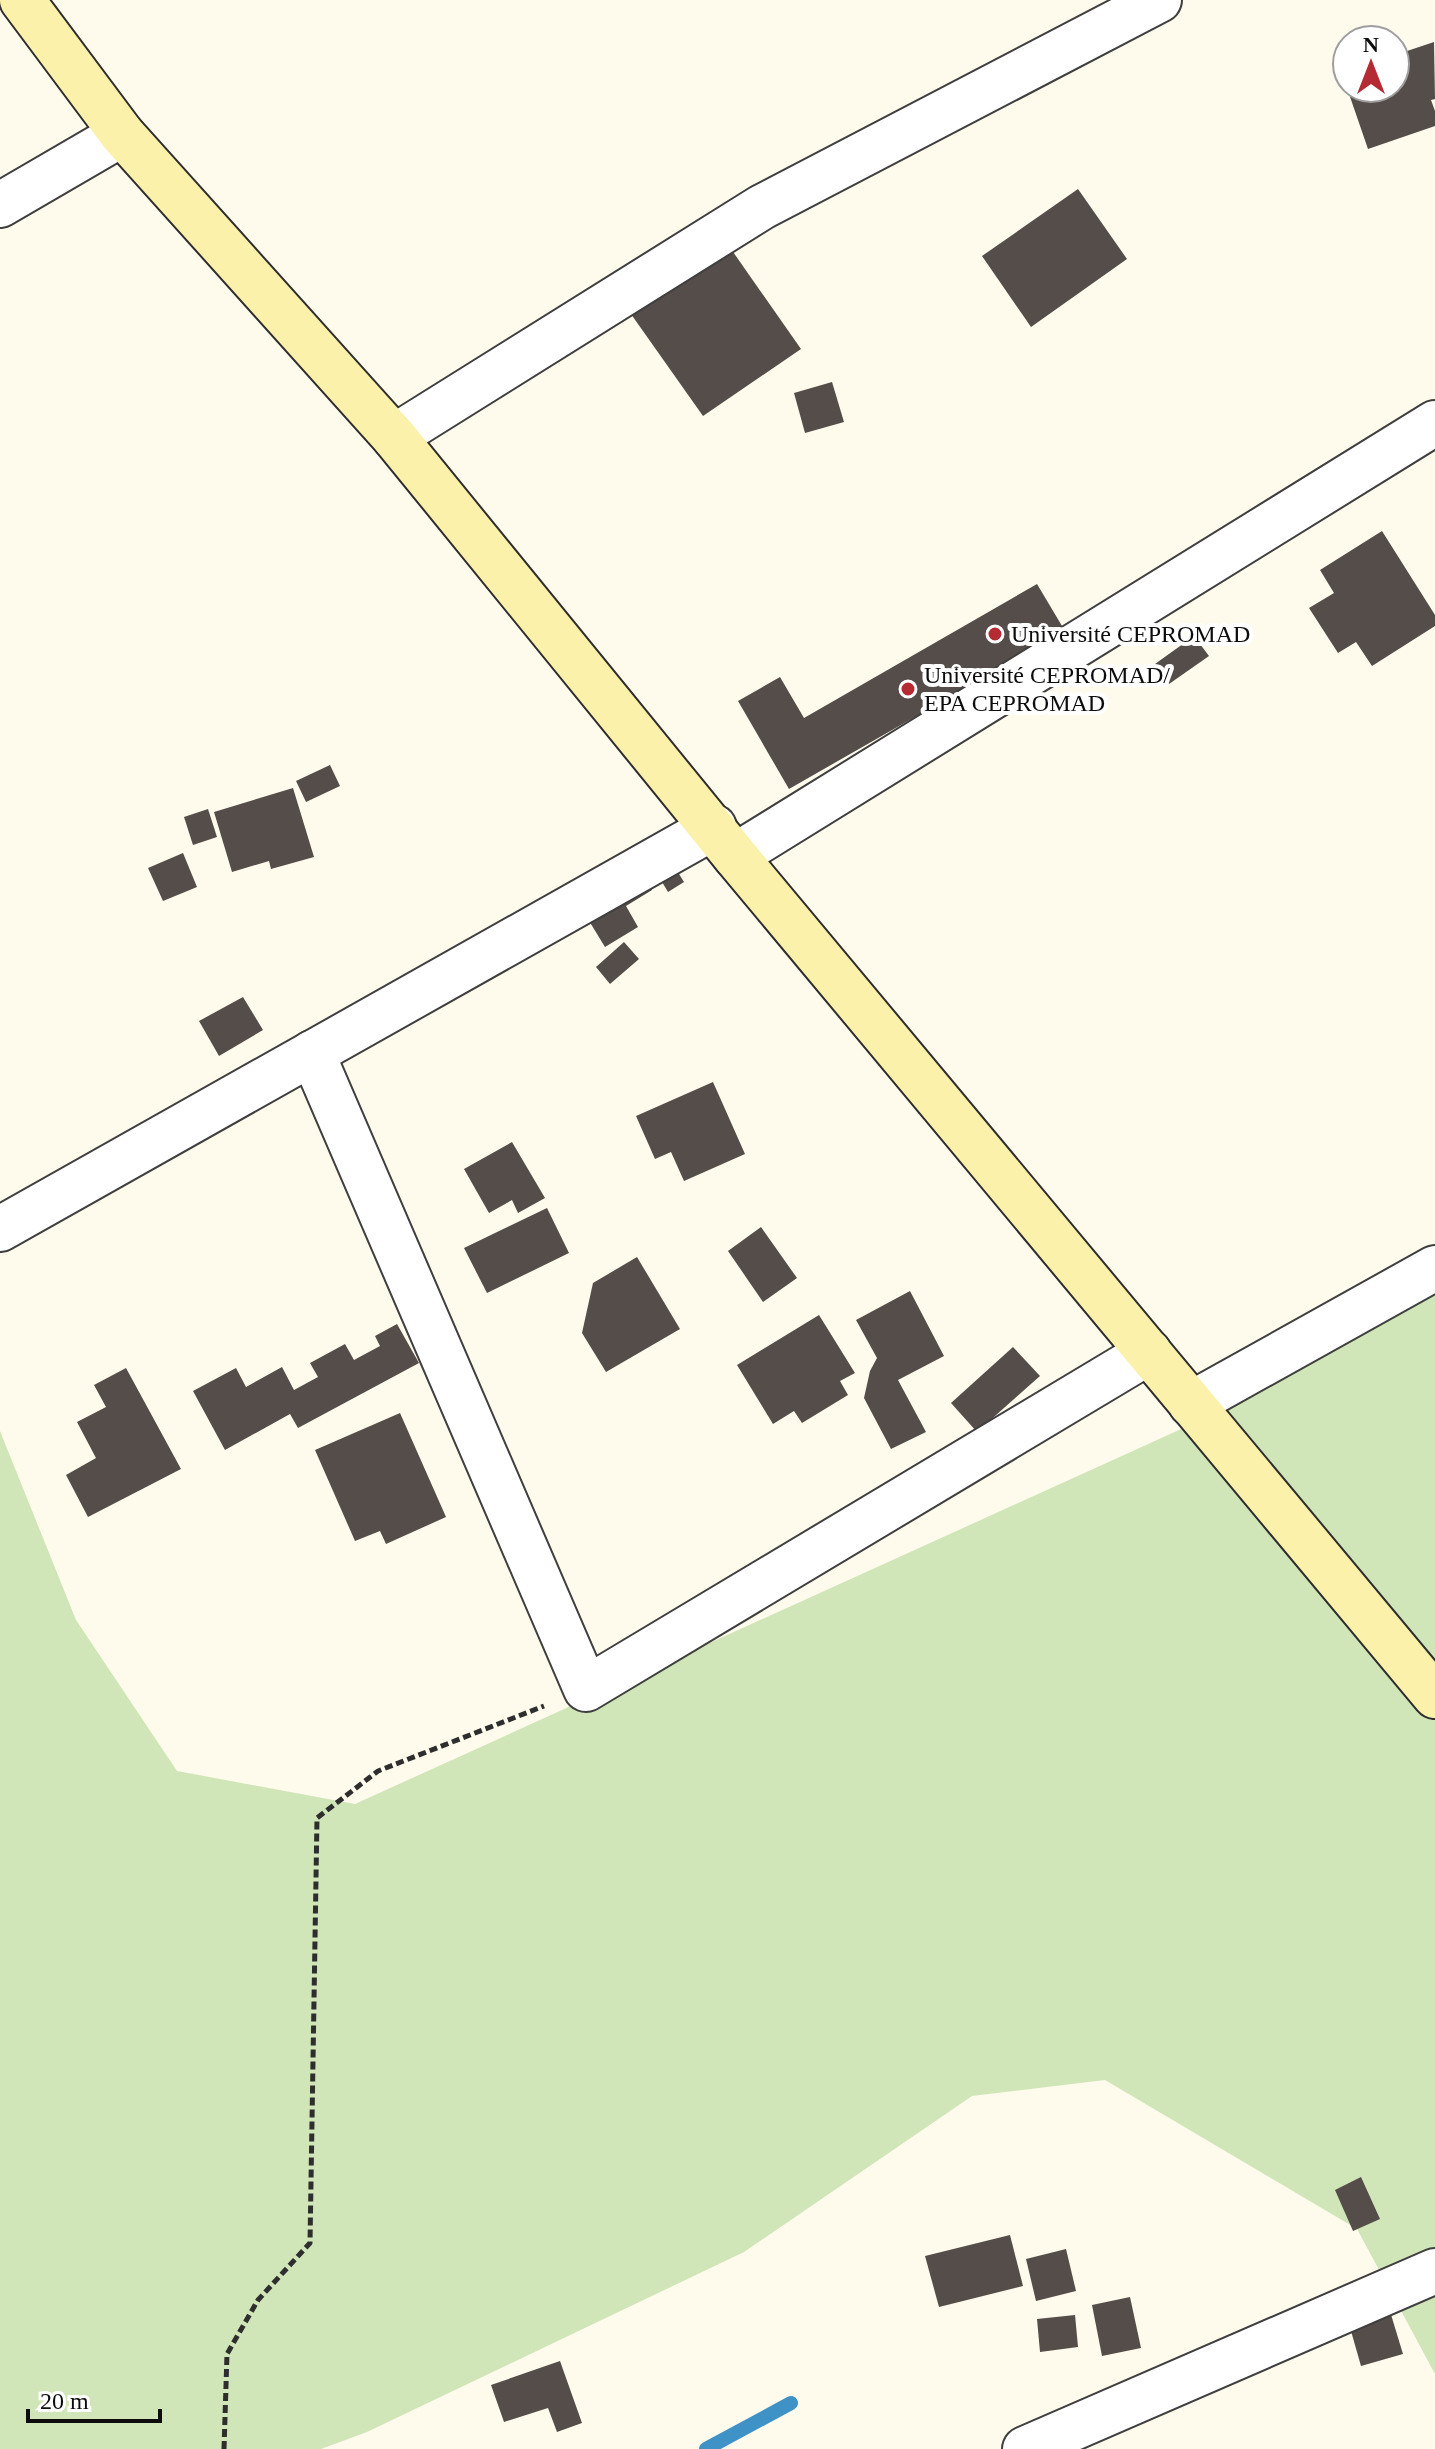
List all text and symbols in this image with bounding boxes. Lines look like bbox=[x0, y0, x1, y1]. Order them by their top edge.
north arrow bbox=[1331, 24, 1411, 104]
text: N bbox=[1363, 32, 1379, 57]
place label: Université CEPROMAD bbox=[1011, 621, 1250, 647]
marker: Université CEPROMAD bbox=[986, 625, 1004, 643]
place label: Université CEPROMAD/ EPA CEPROMAD bbox=[924, 662, 1170, 716]
marker: Université CEPROMAD/ EPA CEPROMAD bbox=[899, 680, 917, 698]
scale bar bbox=[28, 2373, 160, 2423]
text: 20 m bbox=[40, 2388, 89, 2414]

